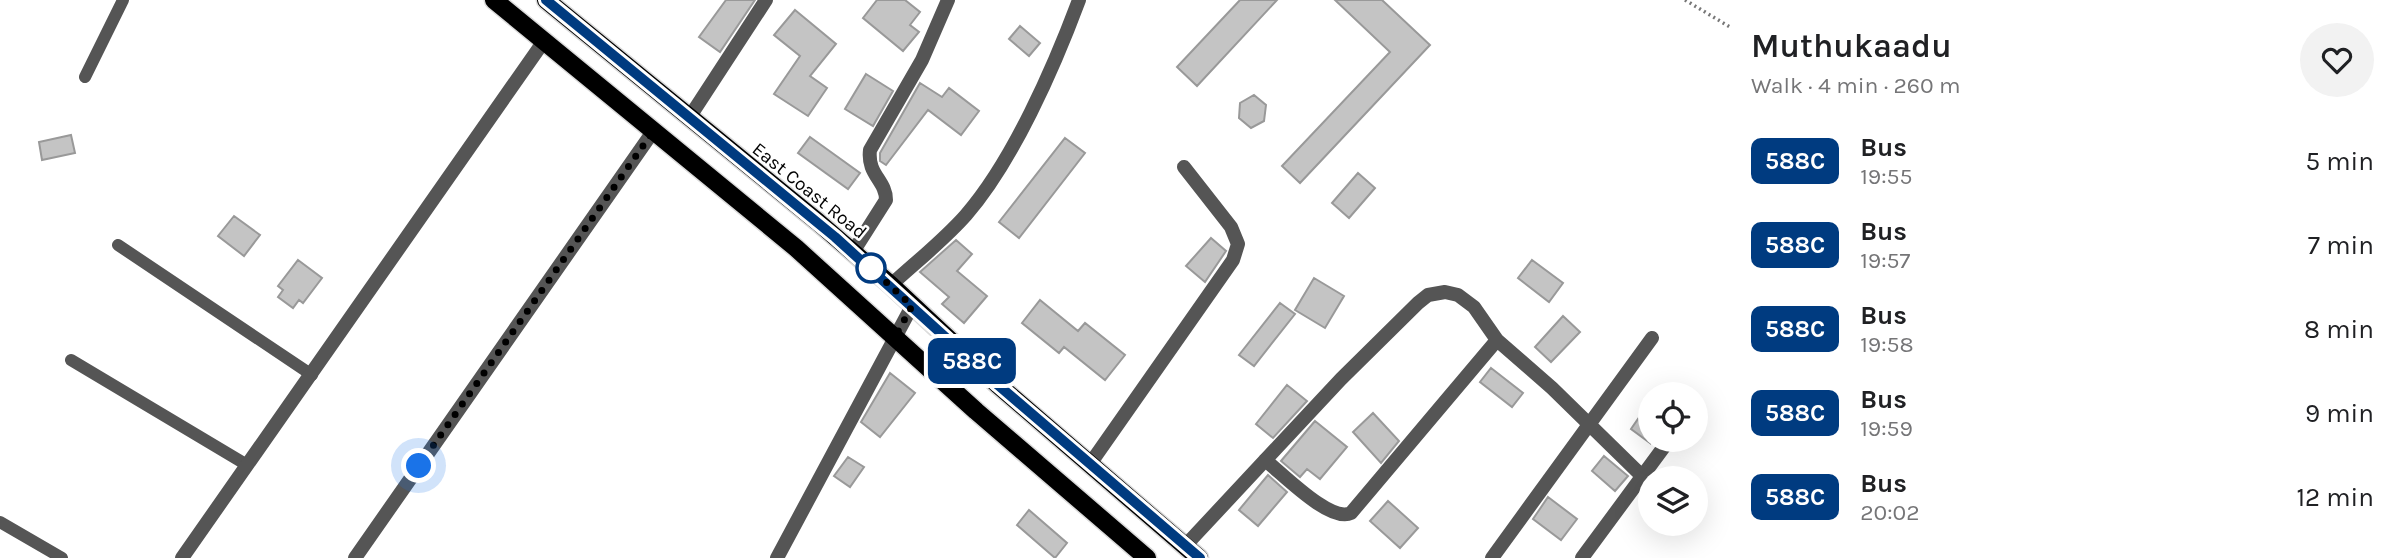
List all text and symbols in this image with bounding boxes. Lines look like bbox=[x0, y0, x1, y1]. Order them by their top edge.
button: heart bbox=[2300, 23, 2374, 97]
text: Muthukaadu bbox=[1751, 27, 1952, 65]
text: Walk · 4 min · 260 m bbox=[1751, 72, 1961, 99]
text: Bus bbox=[1860, 132, 1907, 163]
street label: East Coast Road bbox=[748, 138, 871, 244]
text: 5 min bbox=[2305, 146, 2374, 177]
text: 588C bbox=[1765, 147, 1825, 175]
text: 19:55 bbox=[1860, 163, 1912, 190]
text: Bus bbox=[1860, 216, 1907, 247]
text: 7 min bbox=[2308, 230, 2374, 261]
text: 588C bbox=[1765, 231, 1825, 259]
text: 19:57 bbox=[1860, 247, 1910, 274]
unlabelled marker bbox=[856, 253, 886, 283]
text: Bus bbox=[1860, 300, 1907, 331]
text: 8 min bbox=[2304, 314, 2374, 345]
text: 588C bbox=[1765, 315, 1825, 343]
text: 19:58 bbox=[1860, 331, 1914, 358]
line badge: 588C bbox=[923, 338, 1021, 384]
text: 588C bbox=[942, 347, 1002, 375]
map controls bbox=[1638, 382, 1708, 536]
button: locate bbox=[1638, 382, 1708, 452]
text: Bus bbox=[1860, 384, 1907, 415]
text: 9 min bbox=[2305, 398, 2374, 429]
text: 588C bbox=[1765, 399, 1825, 427]
text: 19:59 bbox=[1860, 415, 1913, 442]
your location bbox=[401, 448, 436, 483]
button: layers bbox=[1638, 466, 1708, 536]
text: Bus bbox=[1860, 468, 1907, 499]
text: 12 min bbox=[2296, 482, 2374, 513]
text: 588C bbox=[1765, 483, 1825, 511]
text: 20:02 bbox=[1860, 499, 1919, 526]

